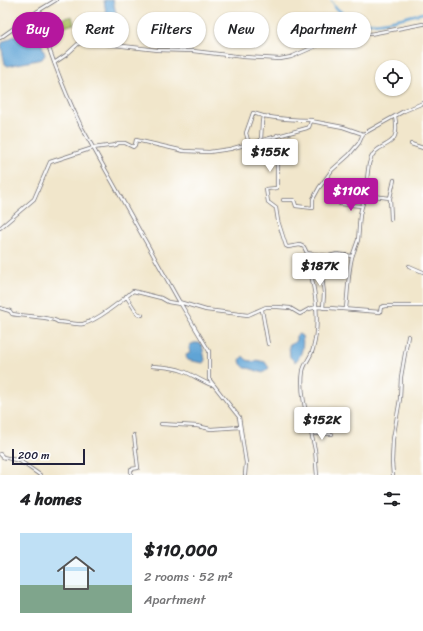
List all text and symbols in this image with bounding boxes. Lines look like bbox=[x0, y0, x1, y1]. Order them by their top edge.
chip: Buy bbox=[12, 12, 64, 48]
chip: Rent bbox=[72, 12, 129, 48]
chip: Filters bbox=[137, 12, 206, 48]
chip: New bbox=[214, 12, 269, 48]
chip: Apartment bbox=[277, 12, 371, 48]
map controls bbox=[375, 60, 411, 96]
button: locate bbox=[375, 60, 411, 96]
pin: $155K bbox=[242, 139, 298, 173]
text: $155K bbox=[251, 140, 289, 163]
pin: $110K bbox=[323, 178, 379, 212]
text: $110K bbox=[333, 179, 369, 202]
pin: $187K bbox=[292, 253, 348, 287]
text: $187K bbox=[301, 254, 339, 277]
pin: $152K bbox=[294, 407, 350, 441]
text: $152K bbox=[303, 408, 341, 431]
text: 200 m bbox=[18, 446, 50, 465]
scale bar bbox=[12, 447, 85, 466]
text: 4 homes bbox=[20, 484, 81, 514]
icon: filters bbox=[381, 488, 403, 510]
text: $110,000 bbox=[144, 535, 218, 565]
icon: home bbox=[52, 549, 100, 597]
text: 2 rooms · 52 m² bbox=[144, 565, 233, 588]
text: Apartment bbox=[144, 588, 205, 611]

